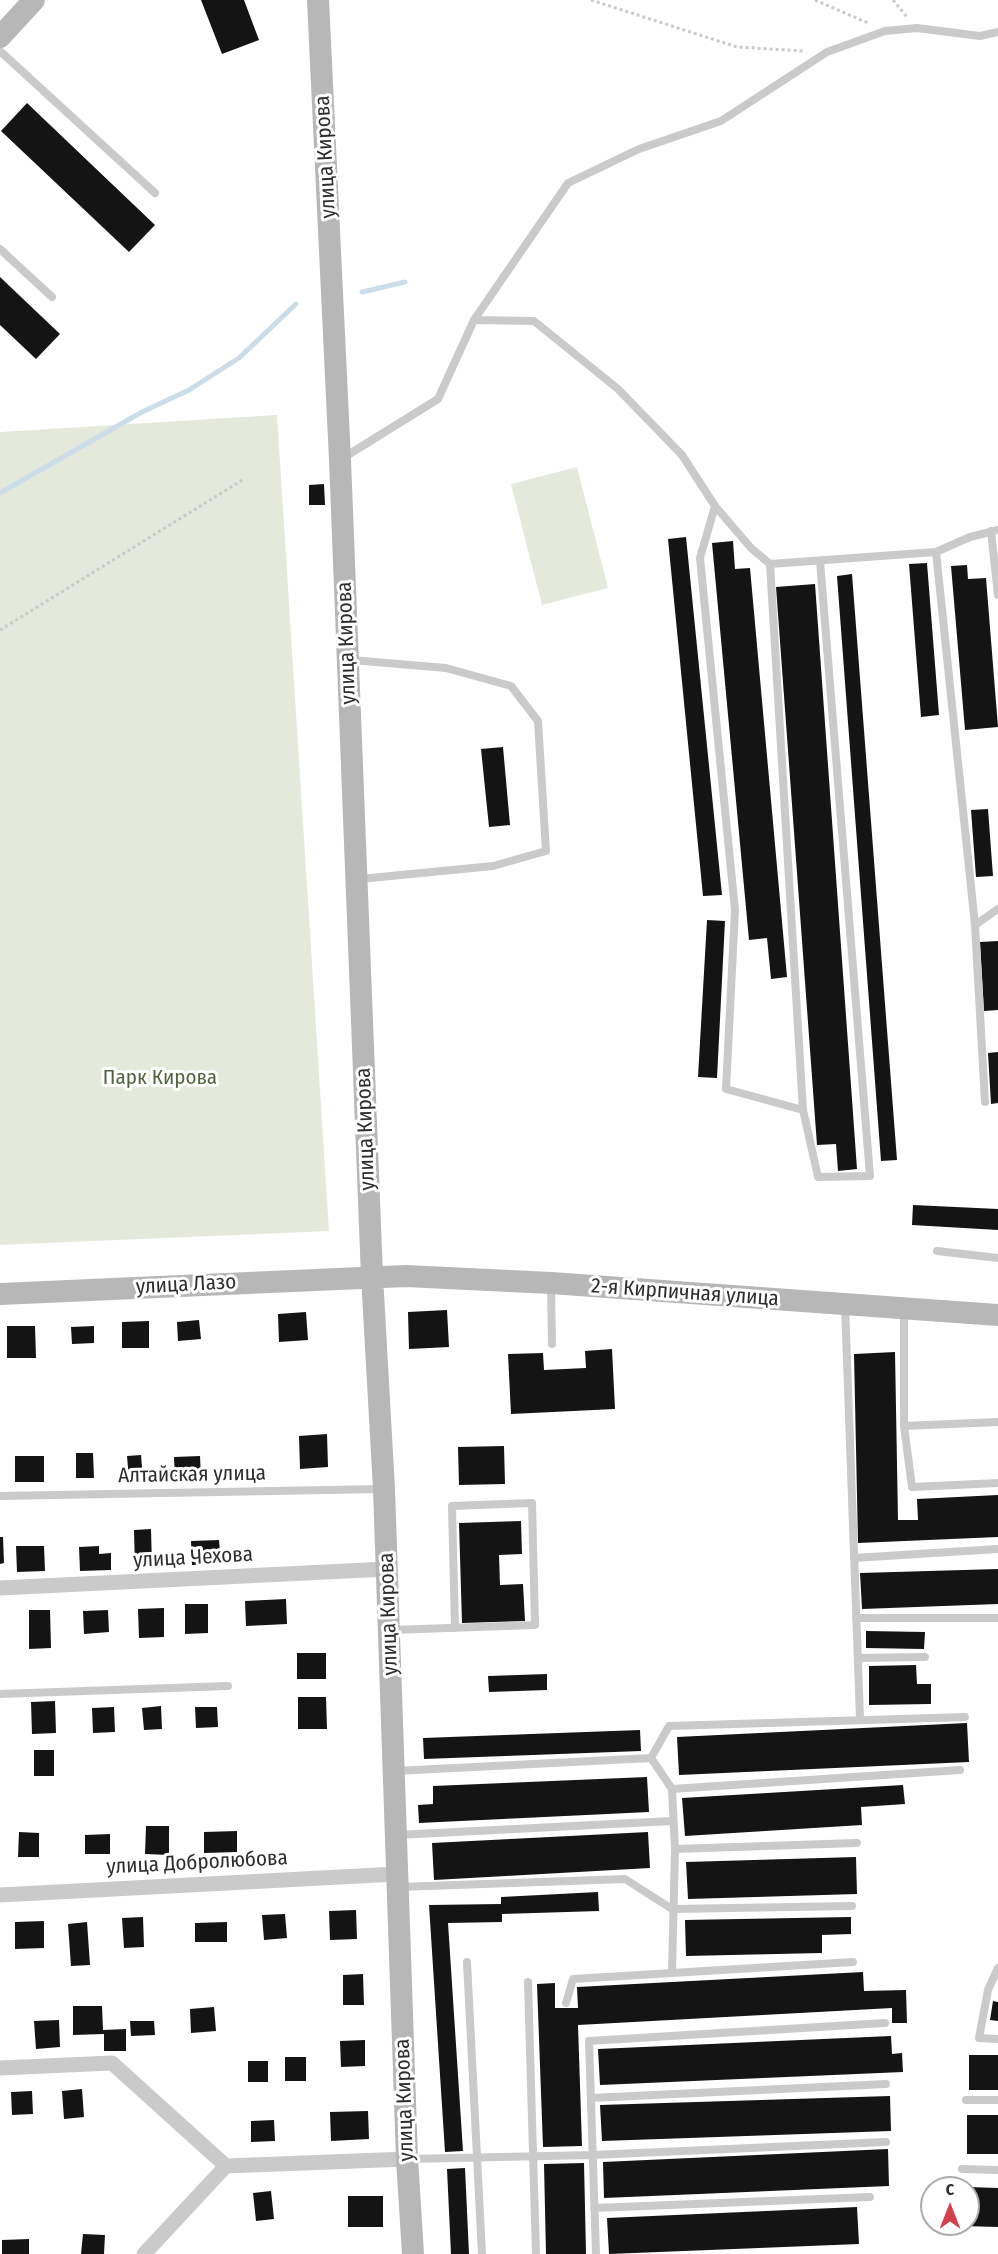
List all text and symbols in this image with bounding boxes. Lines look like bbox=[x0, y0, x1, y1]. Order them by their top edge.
street label: улица Кирова bbox=[310, 95, 342, 219]
street label: улица Кирова bbox=[332, 581, 362, 705]
park label: Парк Кирова bbox=[103, 1065, 217, 1091]
street label: улица Кирова bbox=[351, 1067, 381, 1191]
street label: улица Лазо bbox=[135, 1270, 237, 1300]
street label: 2-я Кирпичная улица bbox=[590, 1274, 780, 1312]
street label: Алтайская улица bbox=[118, 1461, 266, 1489]
street label: улица Чехова bbox=[132, 1542, 254, 1574]
street label: улица Кирова bbox=[374, 1552, 404, 1676]
street label: улица Добролюбова bbox=[106, 1846, 288, 1880]
street label: улица Кирова bbox=[390, 2038, 420, 2162]
north arrow bbox=[920, 2176, 980, 2236]
text: С bbox=[946, 2180, 954, 2199]

